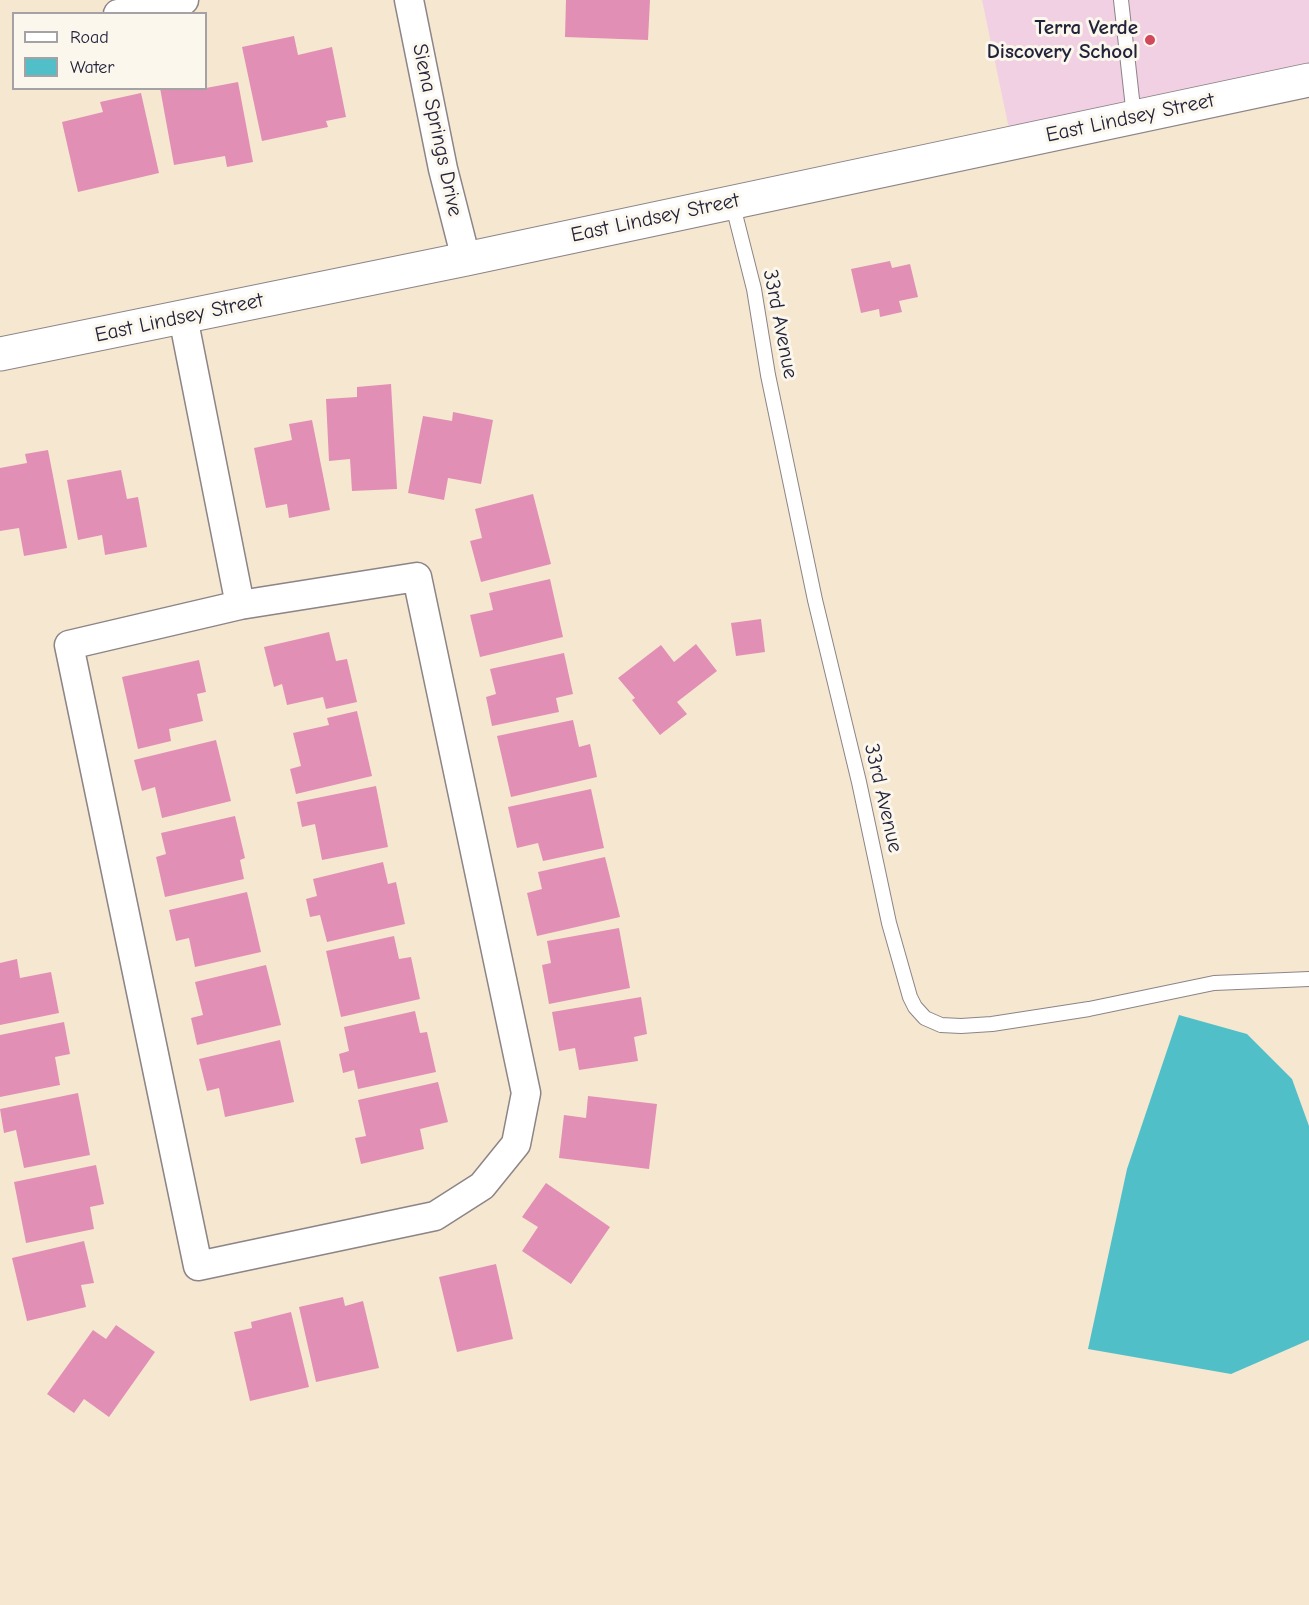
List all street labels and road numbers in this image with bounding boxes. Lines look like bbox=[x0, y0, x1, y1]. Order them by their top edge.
street label: Siena Springs Drive bbox=[406, 41, 468, 219]
street label: East Lindsey Street bbox=[1044, 88, 1216, 148]
street label: East Lindsey Street bbox=[569, 188, 741, 248]
street label: 33rd Avenue bbox=[757, 267, 803, 381]
street label: East Lindsey Street bbox=[93, 288, 265, 348]
street label: 33rd Avenue bbox=[858, 741, 908, 855]

